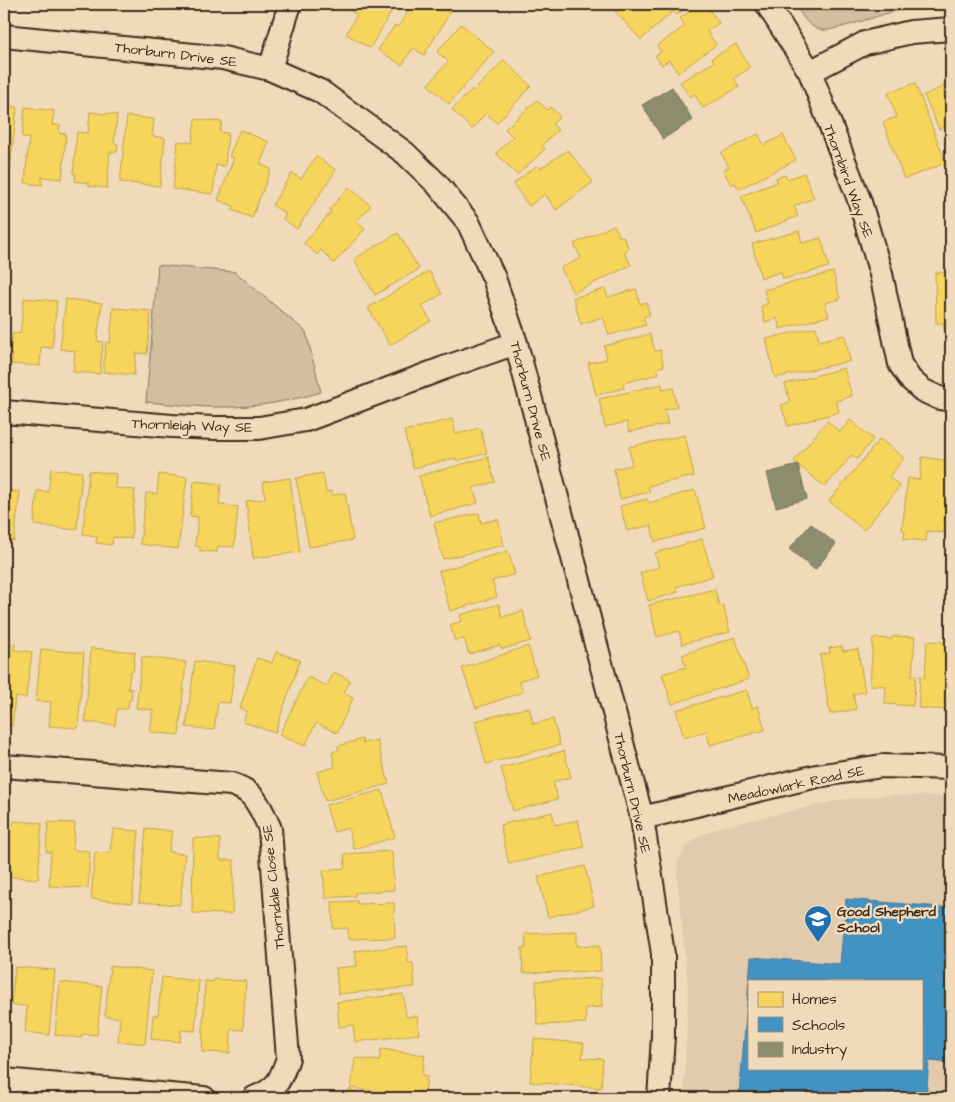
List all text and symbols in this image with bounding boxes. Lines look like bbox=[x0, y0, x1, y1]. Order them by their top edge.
street label: Thorburn Drive SE bbox=[114, 38, 239, 73]
street label: Thornbird Way SE bbox=[818, 122, 878, 242]
street label: Thorburn Drive SE bbox=[504, 339, 556, 464]
street label: Thornleigh Way SE bbox=[131, 414, 253, 438]
street label: Thorburn Drive SE bbox=[608, 731, 656, 856]
street label: Meadowlark Road SE bbox=[726, 761, 867, 809]
street label: Thorndale Close SE bbox=[257, 823, 290, 950]
place label: Good Shepherd School bbox=[836, 902, 937, 938]
school or university icon: Good Shepherd School bbox=[803, 904, 833, 943]
legend bbox=[748, 980, 922, 1070]
text: Homes bbox=[792, 989, 837, 1010]
text: Schools bbox=[792, 1015, 846, 1036]
text: Industry bbox=[792, 1039, 847, 1061]

